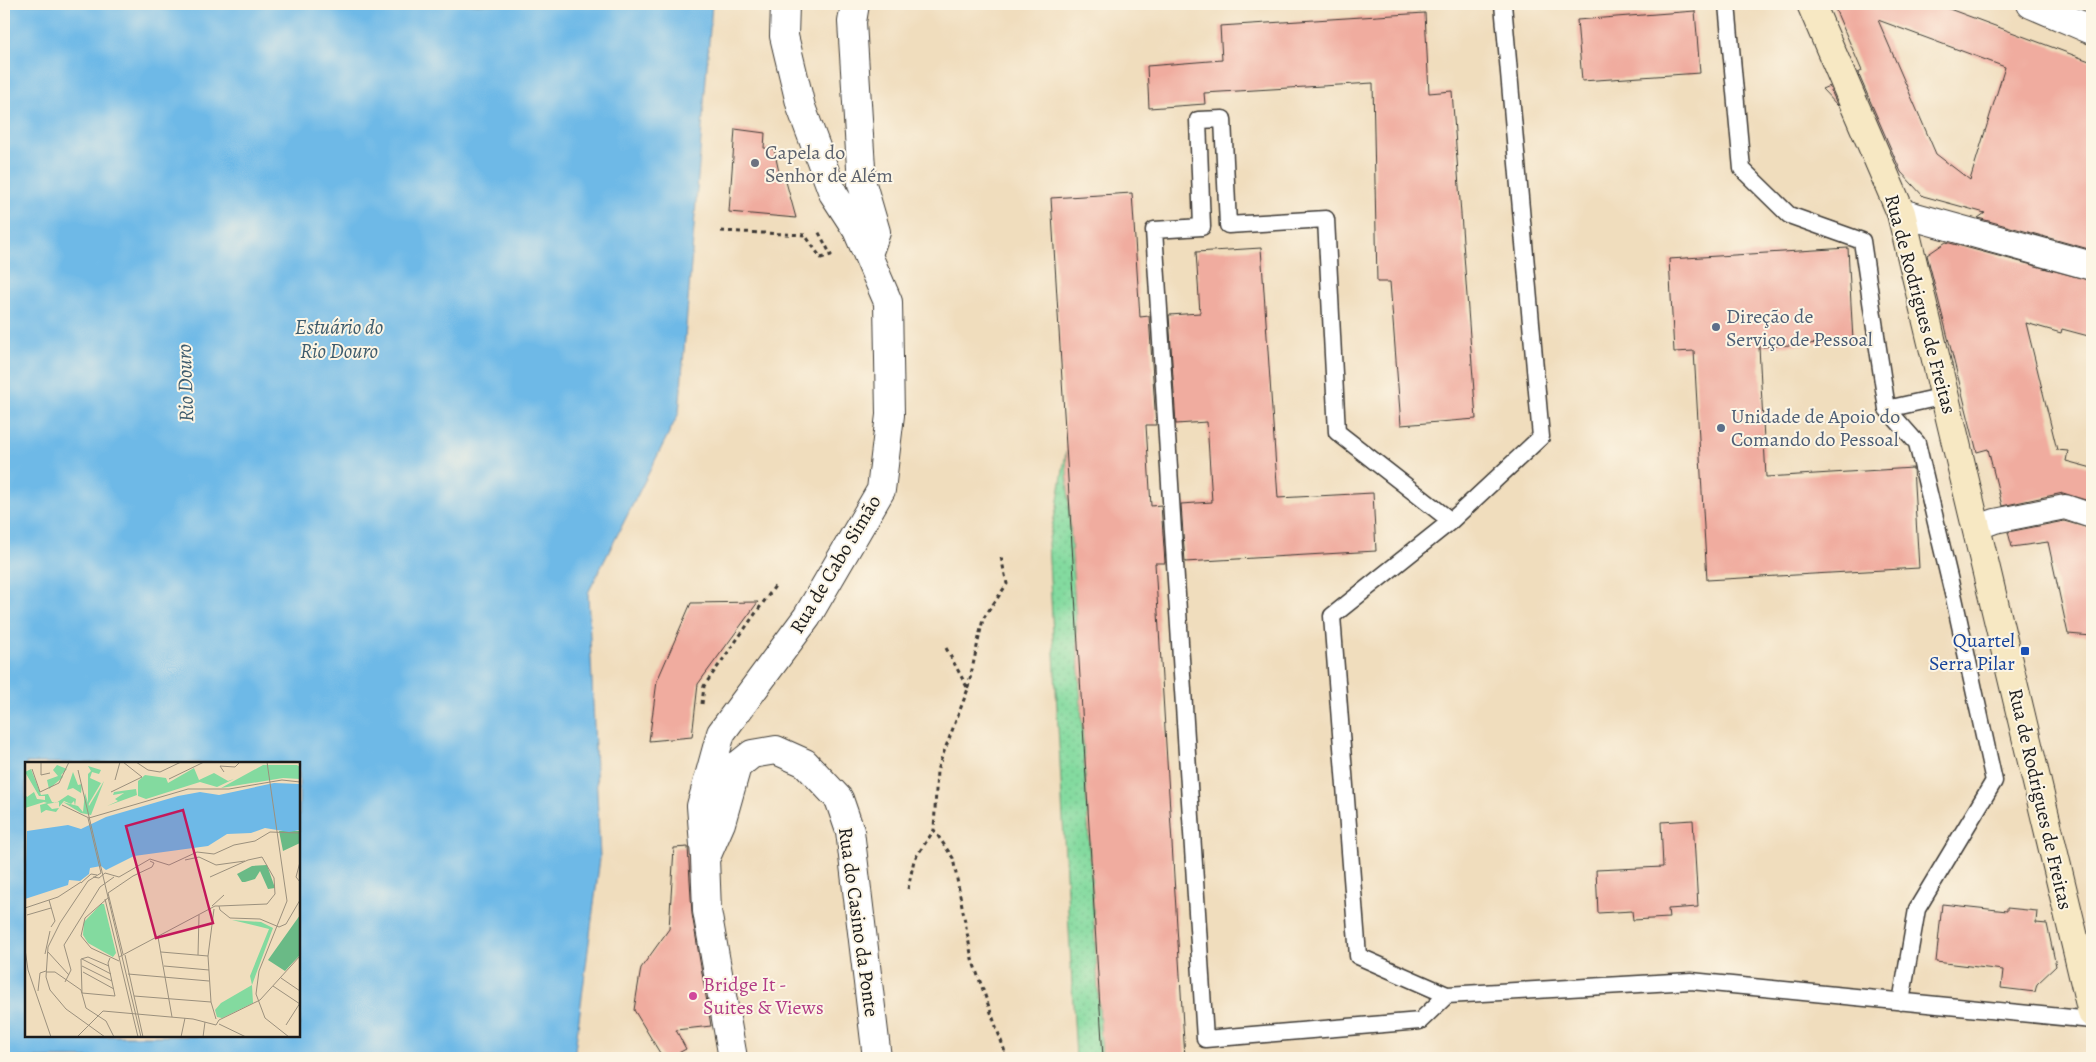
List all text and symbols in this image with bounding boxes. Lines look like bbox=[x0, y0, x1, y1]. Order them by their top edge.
place label: Capela do Senhor de Além bbox=[765, 139, 893, 189]
marker: Capela do Senhor de Além bbox=[749, 157, 761, 169]
street label: Rua de Rodrigues de Freitas bbox=[1878, 191, 1963, 417]
place label: Direção de Serviço de Pessoal bbox=[1726, 303, 1873, 353]
water label: Estuário do Rio Douro bbox=[295, 313, 383, 365]
marker: Direção de Serviço de Pessoal bbox=[1710, 321, 1722, 333]
water label: Rio Douro bbox=[170, 343, 200, 423]
place label: Unidade de Apoio do Comando do Pessoal bbox=[1731, 403, 1900, 453]
marker: Unidade de Apoio do Comando do Pessoal bbox=[1715, 422, 1727, 434]
street label: Rua de Cabo Simão bbox=[783, 490, 888, 639]
place label: Quartel Serra Pilar bbox=[1929, 627, 2015, 677]
marker: Quartel Serra Pilar bbox=[2019, 645, 2031, 657]
street label: Rua de Rodrigues de Freitas bbox=[2002, 686, 2079, 912]
inset map bbox=[25, 762, 300, 1037]
street label: Rua do Casino da Ponte bbox=[832, 825, 885, 1019]
place label: Bridge It - Suites & Views bbox=[703, 971, 824, 1021]
marker: Bridge It - Suites & Views bbox=[687, 990, 699, 1002]

